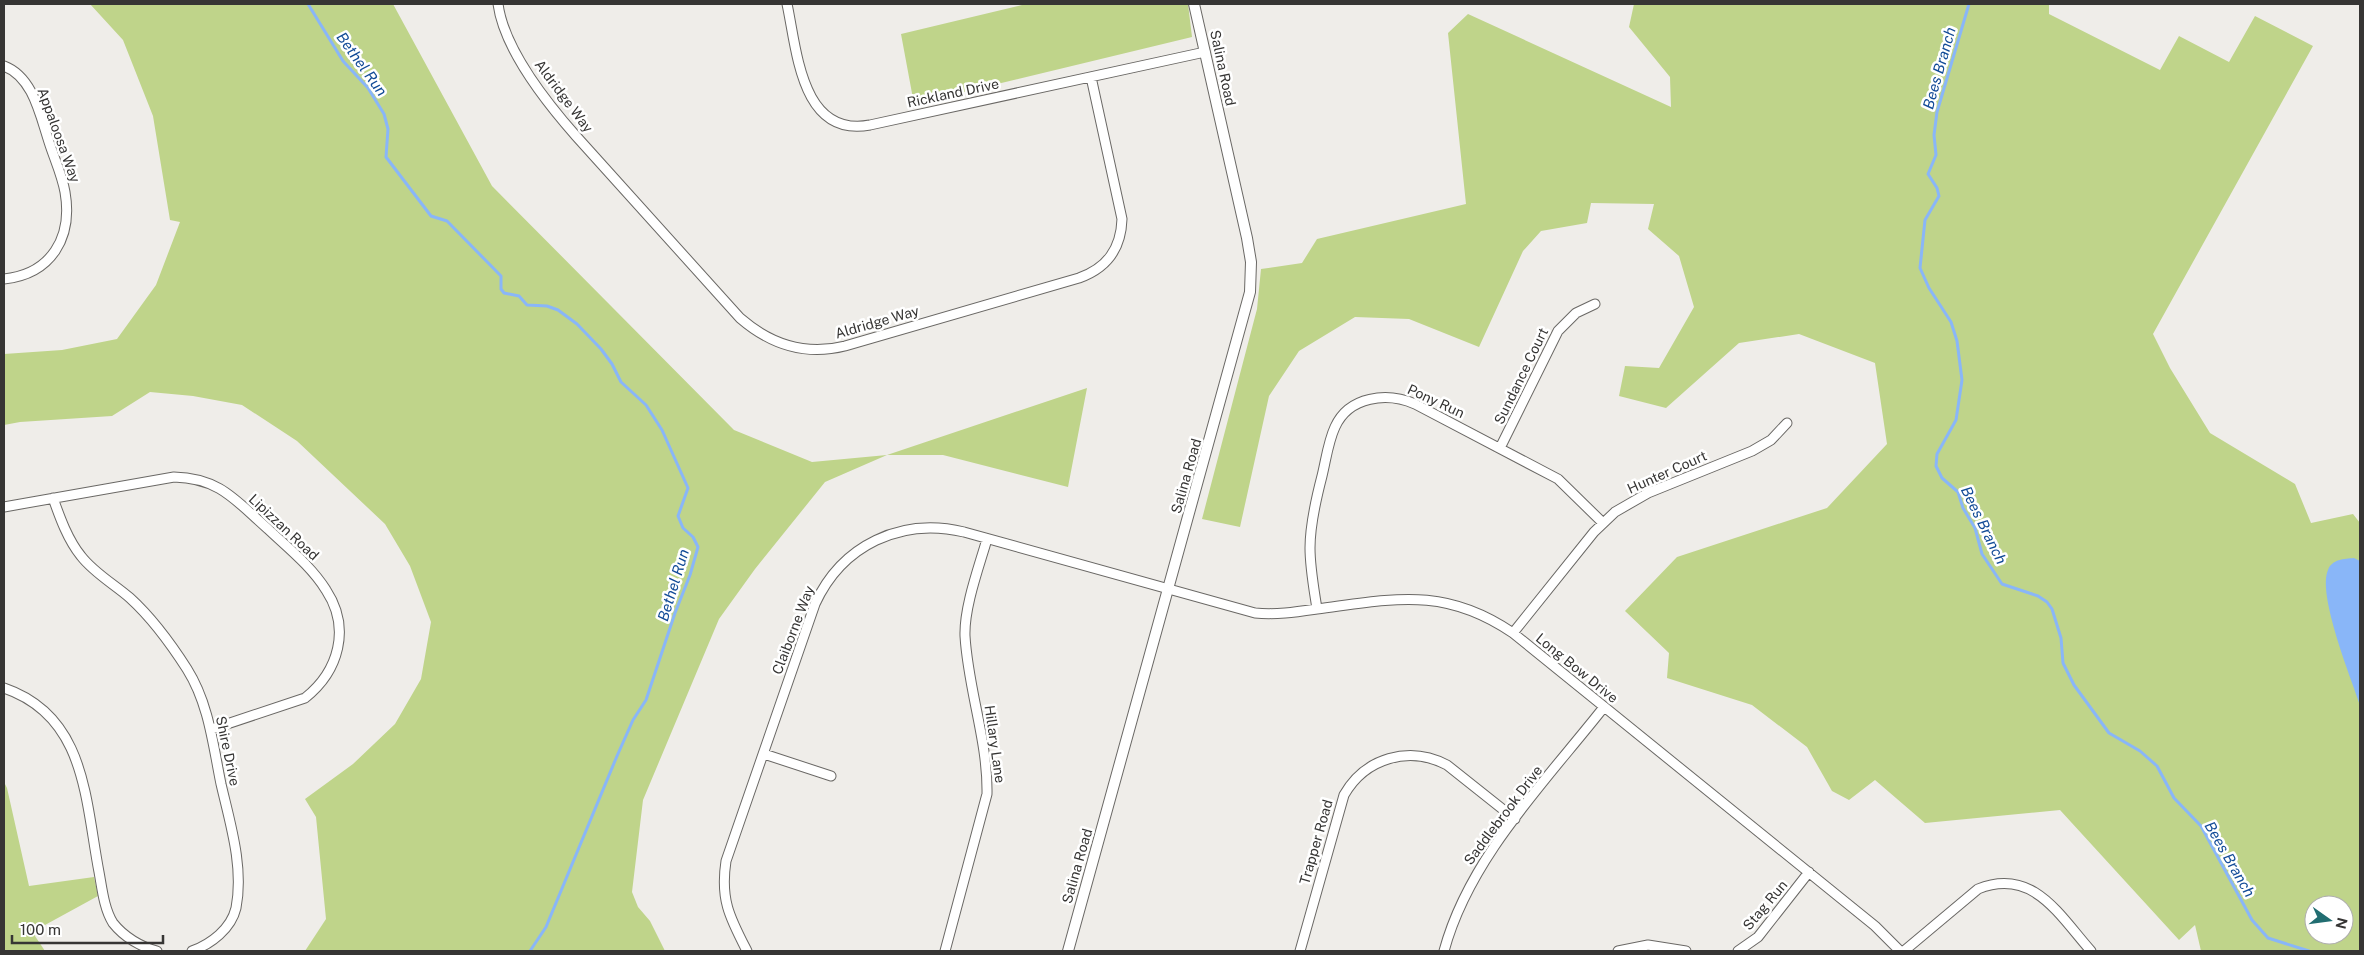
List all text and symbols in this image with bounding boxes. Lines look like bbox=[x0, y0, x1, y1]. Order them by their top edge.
water label: Bees Branch bbox=[1919, 25, 1959, 111]
water label: Bethel Run bbox=[333, 29, 391, 99]
street label: Salina Road bbox=[1207, 29, 1239, 107]
street label: Aldridge Way bbox=[532, 57, 597, 136]
street label: Rickland Drive bbox=[906, 75, 1000, 111]
street label: Appaloosa Way bbox=[34, 85, 84, 185]
street label: Aldridge Way bbox=[833, 302, 921, 342]
street label: Sundance Court bbox=[1491, 325, 1551, 427]
street label: Pony Run bbox=[1405, 381, 1467, 421]
street label: Salina Road bbox=[1168, 437, 1204, 515]
street label: Hunter Court bbox=[1625, 447, 1709, 497]
water label: Bees Branch bbox=[1958, 483, 2010, 567]
street label: Lipizzan Road bbox=[246, 491, 322, 563]
water label: Bethel Run bbox=[654, 547, 692, 623]
street label: Claiborne Way bbox=[769, 583, 817, 677]
street label: Long Bow Drive bbox=[1533, 630, 1621, 706]
street label: Hillary Lane bbox=[982, 704, 1008, 784]
street label: Shire Drive bbox=[213, 715, 243, 788]
street label: Saddlebrook Drive bbox=[1461, 762, 1546, 868]
street label: Trapper Road bbox=[1296, 798, 1336, 886]
water label: Bees Branch bbox=[2202, 818, 2258, 900]
street label: Salina Road bbox=[1059, 827, 1095, 905]
street label: Stag Run bbox=[1740, 877, 1790, 933]
north arrow bbox=[2304, 895, 2354, 945]
scale bar bbox=[12, 912, 164, 944]
text: N bbox=[2333, 916, 2351, 930]
text: 100 m bbox=[20, 921, 61, 938]

